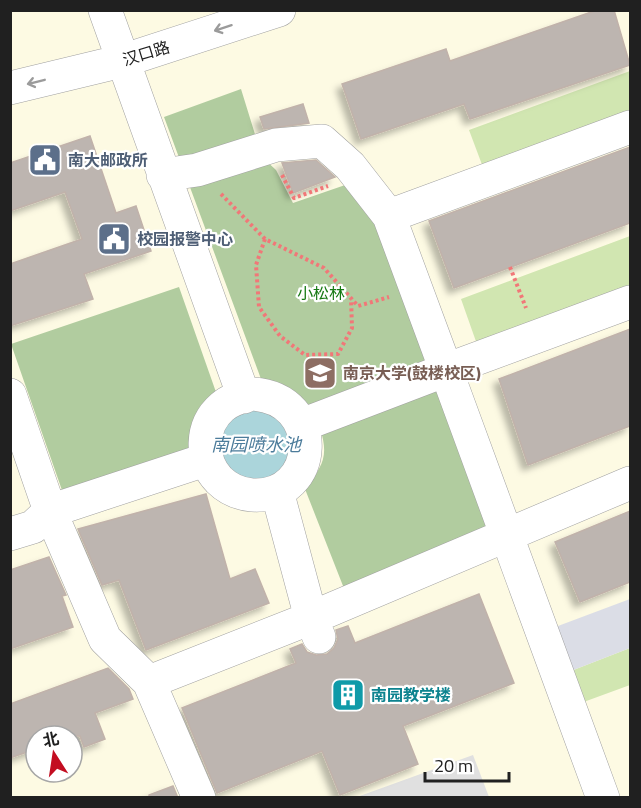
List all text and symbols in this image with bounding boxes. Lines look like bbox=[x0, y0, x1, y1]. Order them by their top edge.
one-way arrow bbox=[214, 24, 233, 35]
street label: 汉口路 bbox=[120, 35, 172, 71]
one-way arrow bbox=[27, 77, 46, 88]
public building icon: 南大邮政所 bbox=[27, 142, 63, 178]
place label: 南大邮政所 bbox=[68, 148, 148, 172]
public building icon: 校园报警中心 bbox=[96, 221, 132, 257]
place label: 校园报警中心 bbox=[137, 227, 233, 251]
park label: 小松林 bbox=[297, 281, 345, 305]
school or university icon: 南京大学(鼓楼校区) bbox=[302, 355, 338, 391]
place label: 南京大学(鼓楼校区) bbox=[343, 361, 481, 385]
water label: 南园喷水池 bbox=[211, 431, 303, 458]
building icon: 南园教学楼 bbox=[330, 677, 366, 713]
place label: 南园教学楼 bbox=[371, 683, 451, 707]
north arrow bbox=[24, 724, 84, 784]
text: 北 bbox=[41, 726, 61, 753]
scale bar bbox=[425, 745, 509, 783]
text: 20 m bbox=[434, 752, 473, 779]

